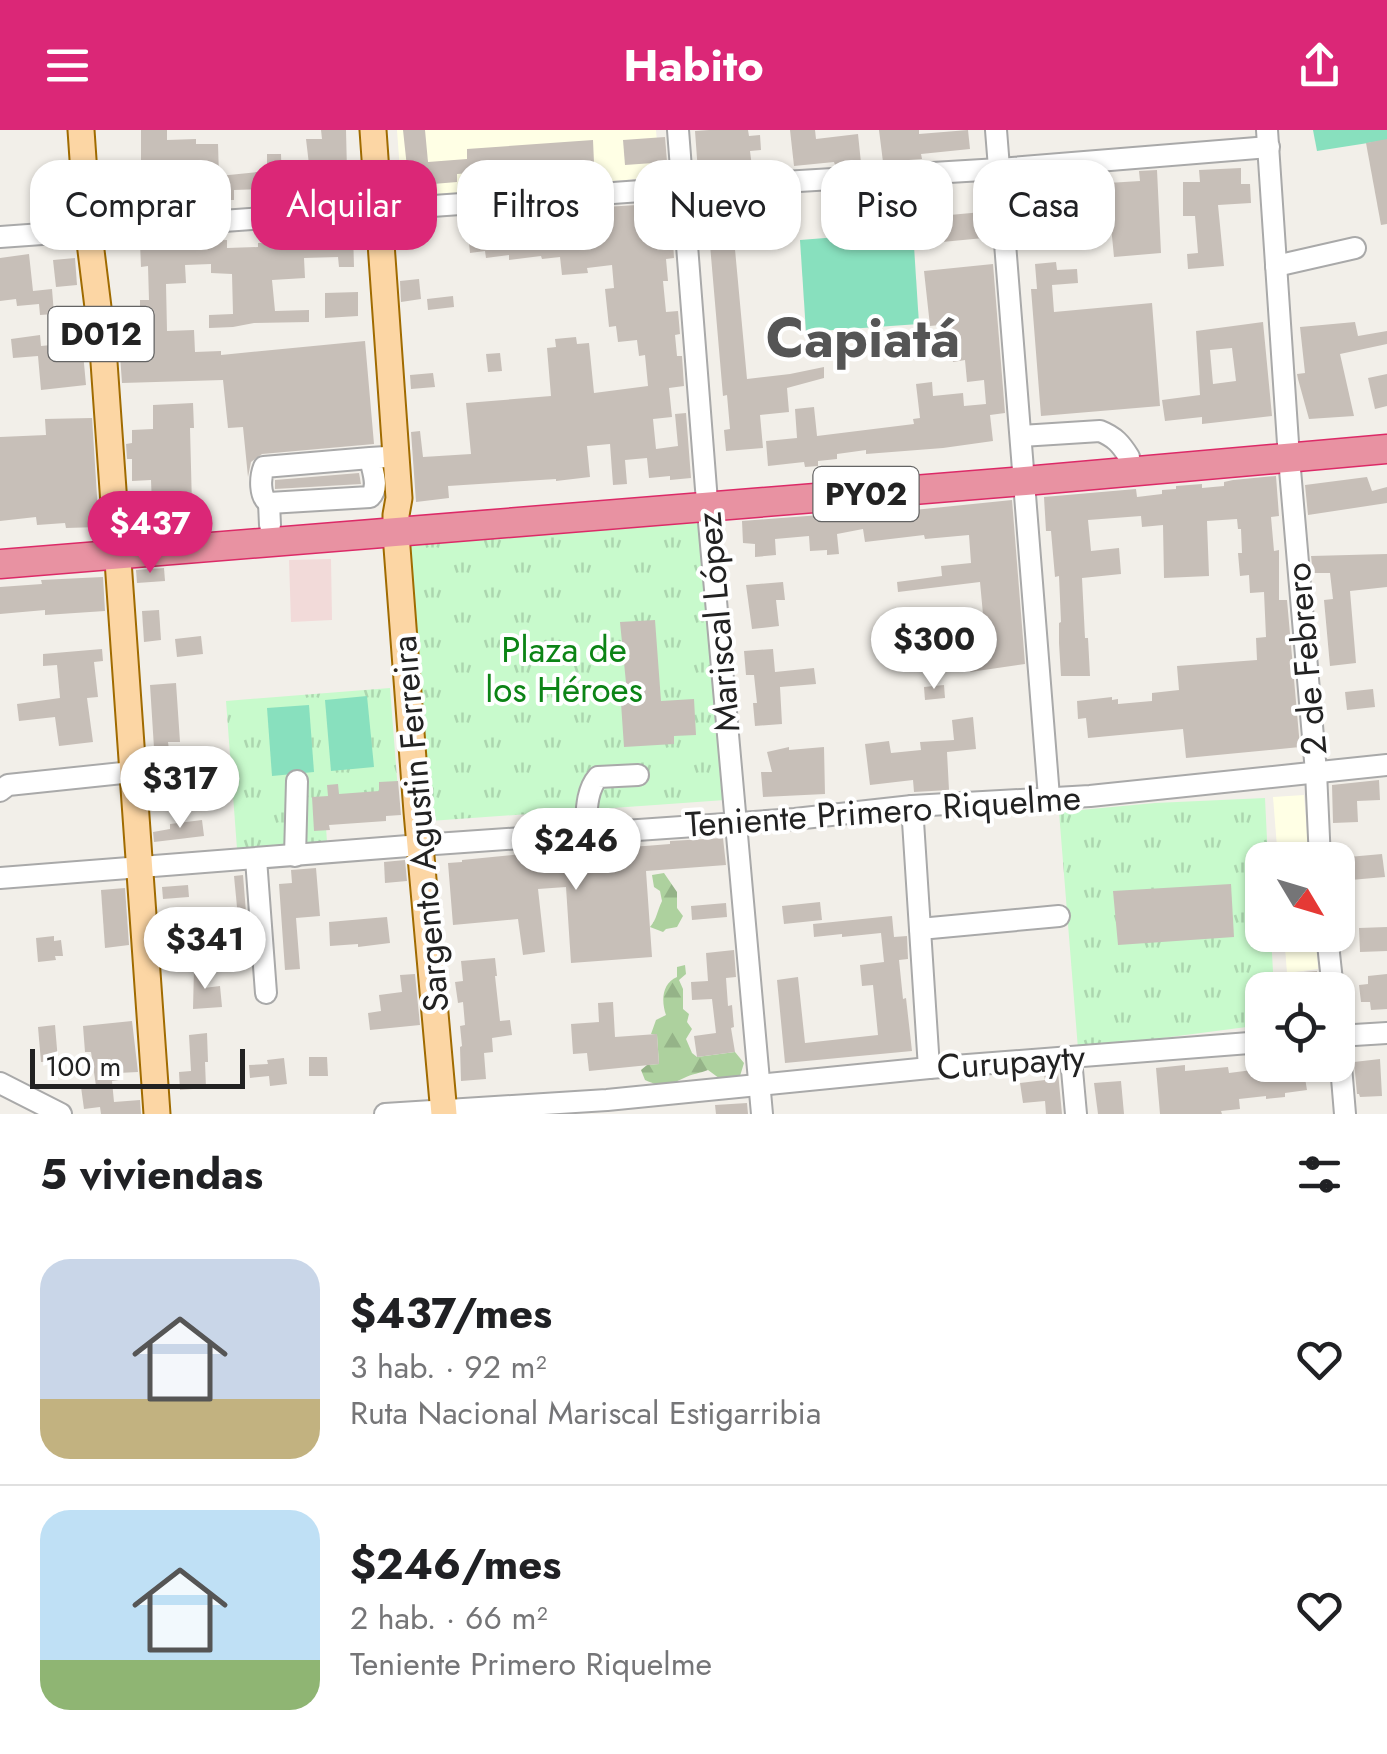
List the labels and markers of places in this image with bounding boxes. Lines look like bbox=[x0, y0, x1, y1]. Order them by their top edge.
pin: $437 bbox=[91, 491, 209, 576]
pin: $300 bbox=[875, 607, 993, 692]
pin: $317 bbox=[121, 746, 239, 831]
pin: $246 bbox=[517, 808, 635, 893]
pin: $341 bbox=[146, 907, 264, 992]

